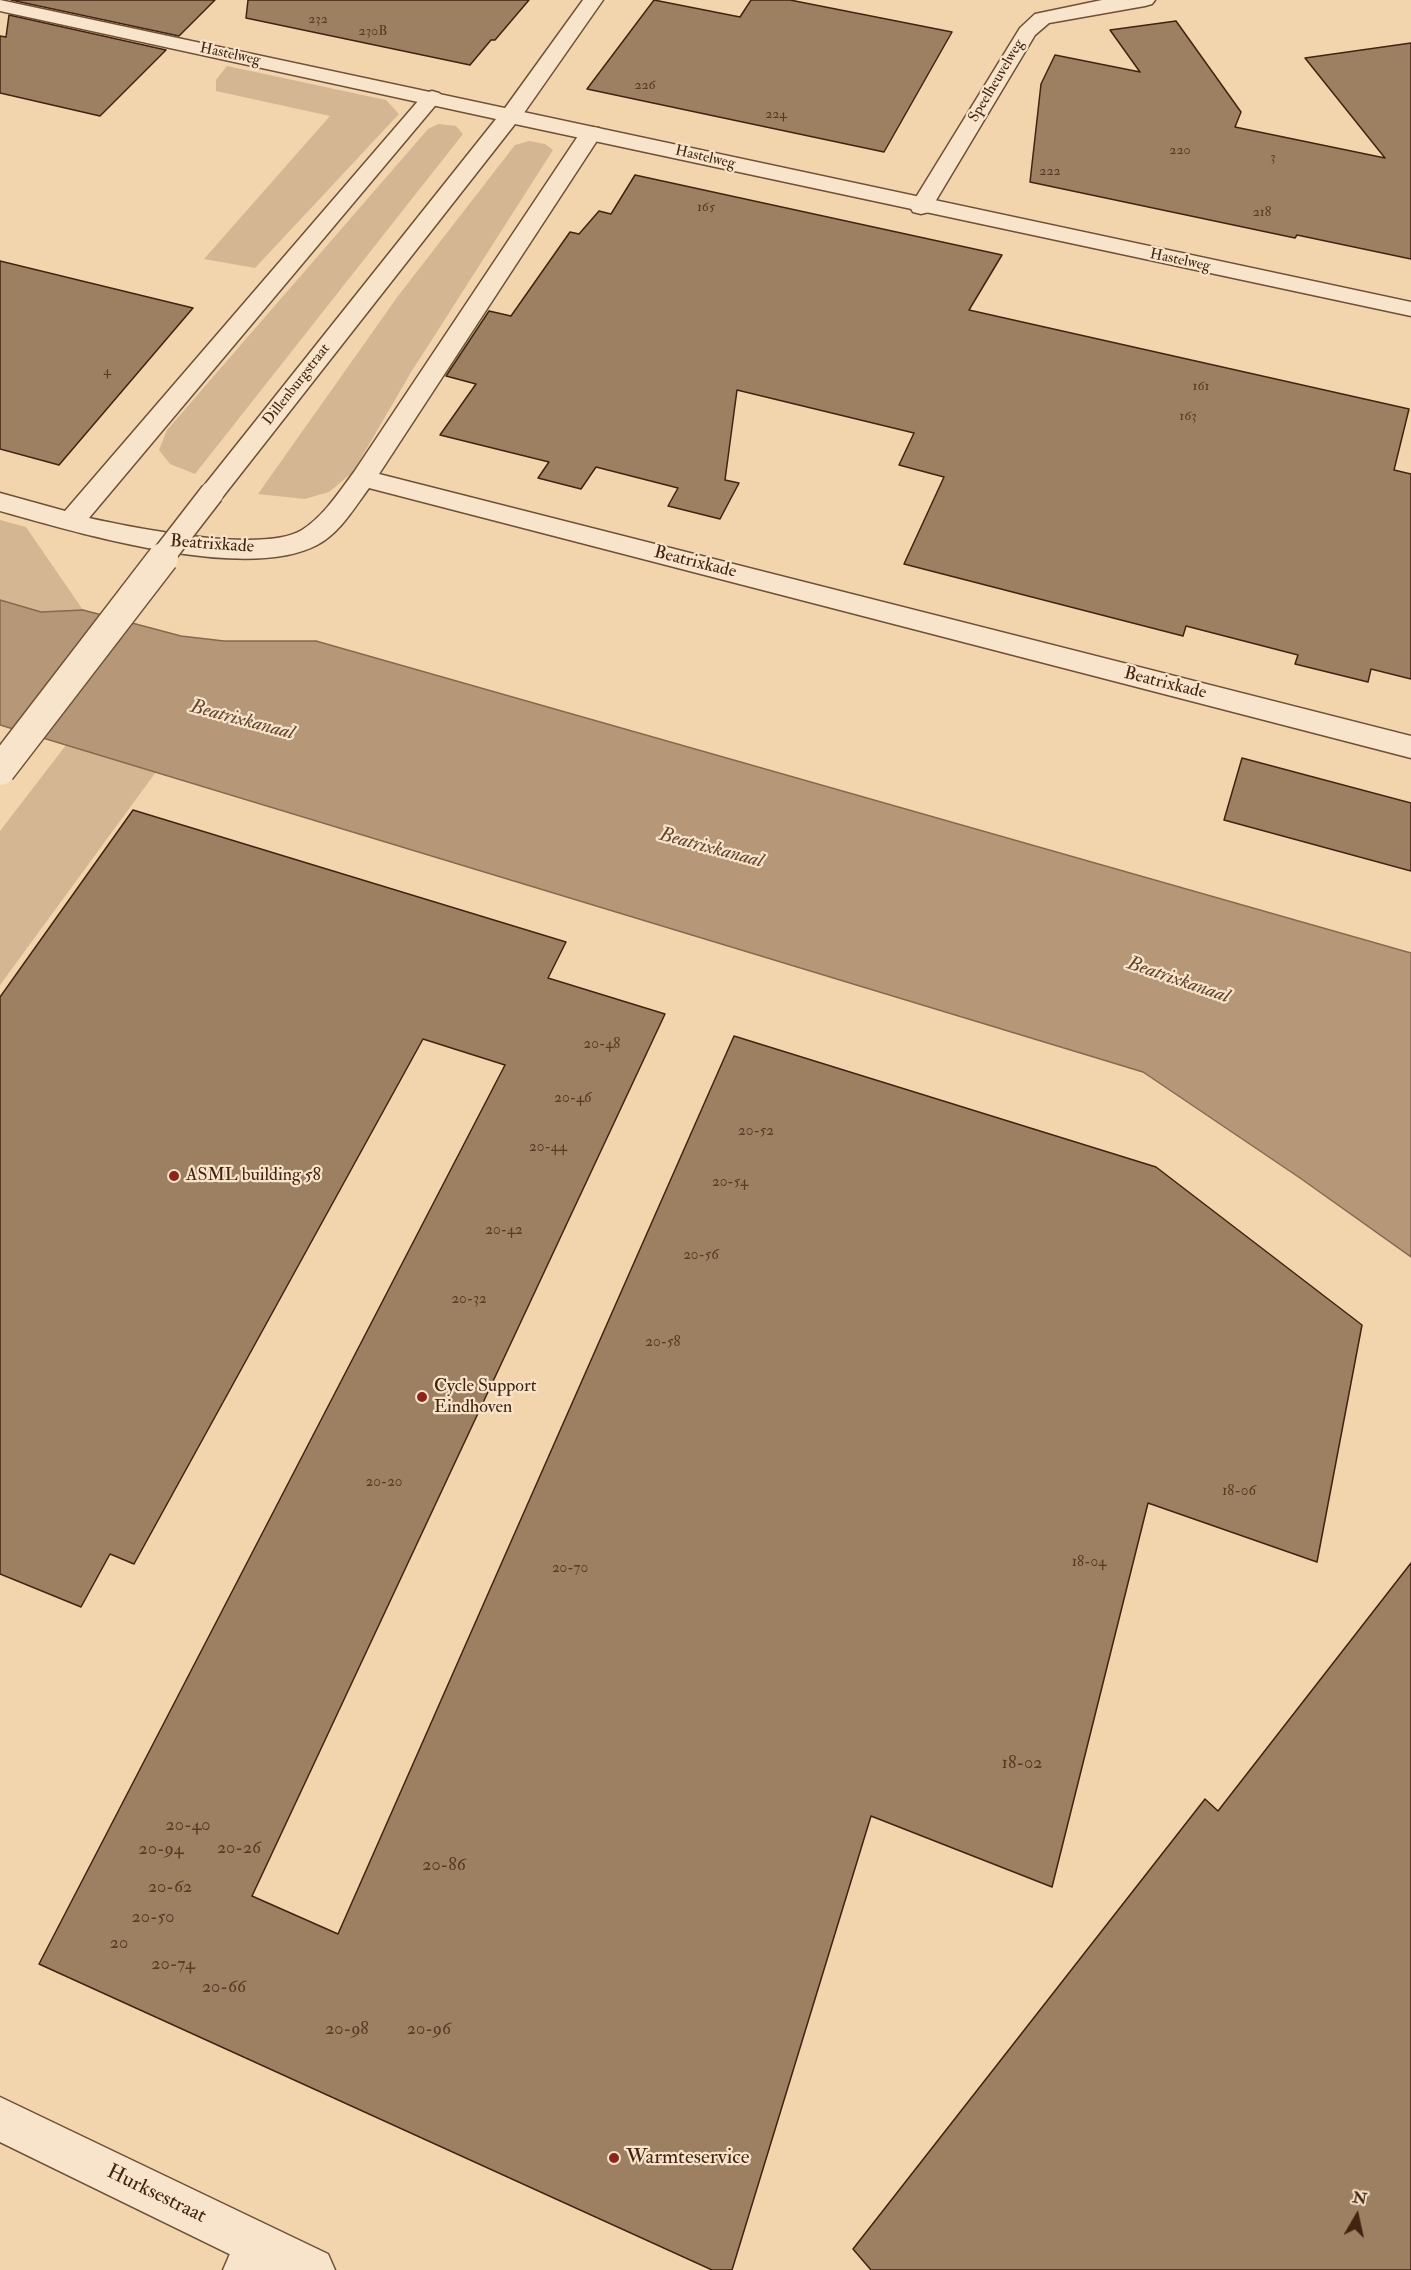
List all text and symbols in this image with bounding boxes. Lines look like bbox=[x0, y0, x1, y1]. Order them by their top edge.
house number: 232 bbox=[308, 12, 328, 28]
house number: 230B bbox=[359, 24, 387, 40]
street label: Speelheuvelweg bbox=[965, 36, 1029, 126]
street label: Hastelweg bbox=[198, 40, 262, 70]
house number: 226 bbox=[634, 78, 656, 94]
house number: 224 bbox=[765, 107, 787, 123]
street label: Hastelweg bbox=[673, 142, 737, 174]
house number: 220 bbox=[1169, 143, 1191, 159]
house number: 3 bbox=[1270, 150, 1276, 166]
house number: 222 bbox=[1039, 164, 1061, 180]
house number: 165 bbox=[697, 200, 715, 216]
house number: 218 bbox=[1253, 205, 1271, 221]
street label: Hastelweg bbox=[1148, 246, 1212, 276]
street label: Dillenburgstraat bbox=[260, 341, 334, 429]
house number: 4 bbox=[103, 364, 111, 380]
house number: 161 bbox=[1193, 379, 1209, 395]
house number: 163 bbox=[1179, 409, 1197, 425]
street label: Beatrixkade bbox=[169, 531, 255, 559]
street label: Beatrixkade bbox=[651, 542, 739, 584]
street label: Beatrixkade bbox=[1121, 663, 1209, 705]
water label: Beatrixkanaal bbox=[187, 696, 297, 746]
water label: Beatrixkanaal bbox=[656, 824, 766, 874]
water label: Beatrixkanaal bbox=[1124, 952, 1232, 1010]
house number: 20-48 bbox=[584, 1036, 620, 1054]
house number: 20-46 bbox=[554, 1090, 592, 1108]
house number: 20-52 bbox=[738, 1123, 774, 1141]
house number: 20-44 bbox=[529, 1139, 567, 1157]
place label: ASML building 58 bbox=[186, 1165, 321, 1187]
marker: ASML building 58 bbox=[167, 1169, 181, 1183]
house number: 20-54 bbox=[712, 1174, 748, 1192]
house number: 20-42 bbox=[485, 1222, 523, 1240]
house number: 20-56 bbox=[683, 1247, 719, 1265]
house number: 20-32 bbox=[452, 1291, 486, 1309]
house number: 20-58 bbox=[645, 1334, 681, 1352]
place label: Cycle Support Eindhoven bbox=[434, 1376, 537, 1418]
marker: Cycle Support Eindhoven bbox=[415, 1390, 429, 1404]
house number: 20-20 bbox=[366, 1474, 402, 1492]
house number: 18-06 bbox=[1222, 1483, 1256, 1501]
house number: 18-04 bbox=[1072, 1554, 1106, 1572]
house number: 20-70 bbox=[552, 1560, 588, 1578]
house number: 18-02 bbox=[1002, 1753, 1042, 1775]
house number: 20-40 bbox=[166, 1815, 210, 1837]
house number: 20-26 bbox=[217, 1838, 261, 1860]
house number: 20-94 bbox=[139, 1839, 183, 1861]
house number: 20-86 bbox=[422, 1855, 466, 1877]
house number: 20-62 bbox=[148, 1877, 192, 1899]
house number: 20-50 bbox=[132, 1907, 174, 1929]
house number: 20 bbox=[110, 1933, 128, 1955]
house number: 20-74 bbox=[151, 1954, 195, 1976]
house number: 20-66 bbox=[202, 1977, 246, 1999]
house number: 20-98 bbox=[325, 2019, 369, 2041]
house number: 20-96 bbox=[407, 2019, 451, 2041]
place label: Warmteservice bbox=[626, 2145, 749, 2171]
marker: Warmteservice bbox=[607, 2151, 621, 2165]
street label: Hurksestraat bbox=[102, 2160, 210, 2230]
north arrow bbox=[1327, 2186, 1387, 2246]
text: N bbox=[1351, 2187, 1368, 2209]

